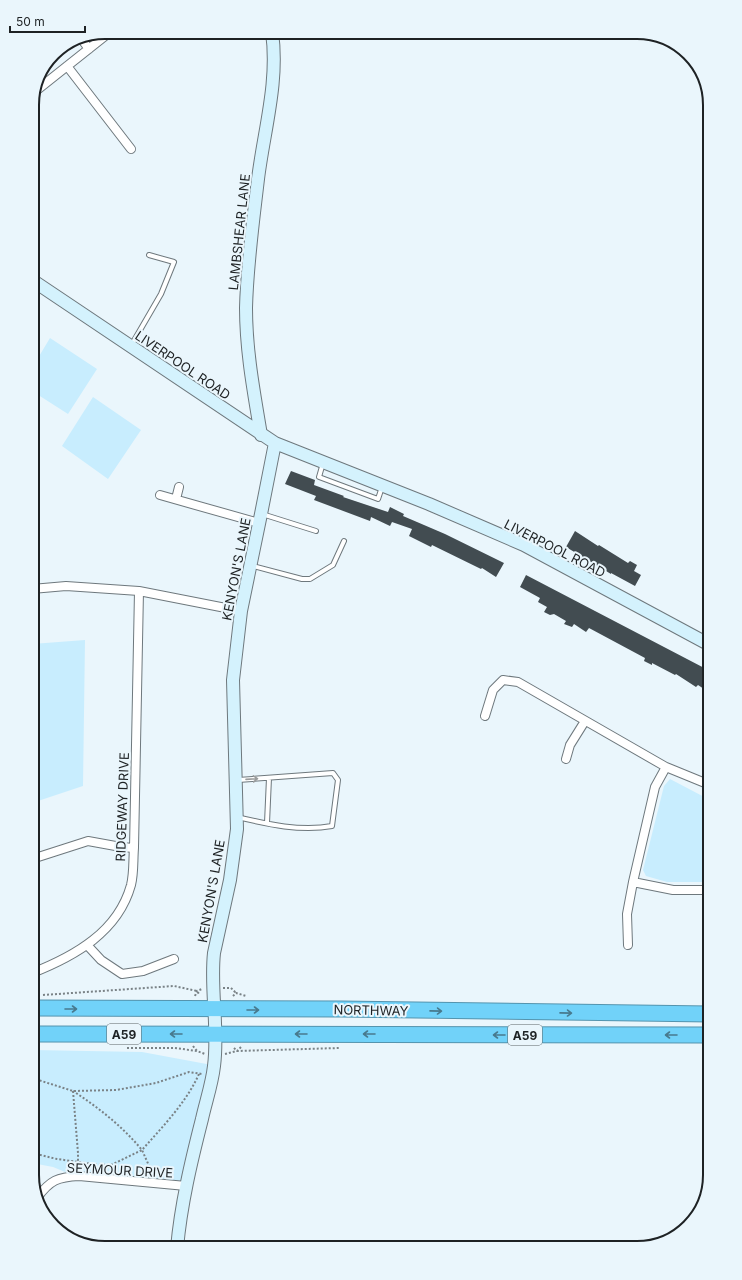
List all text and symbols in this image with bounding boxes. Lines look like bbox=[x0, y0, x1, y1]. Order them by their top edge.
scale bar bbox=[10, 8, 85, 34]
text: 50 m bbox=[16, 14, 45, 29]
street label: LAMBSHEAR LANE bbox=[225, 173, 253, 291]
street label: LIVERPOOL ROAD bbox=[132, 327, 234, 403]
street label: KENYON'S LANE bbox=[218, 516, 254, 622]
street label: LIVERPOOL ROAD bbox=[502, 516, 608, 580]
street label: RIDGEWAY DRIVE bbox=[112, 752, 132, 862]
one-way arrow bbox=[245, 775, 258, 782]
street label: KENYON'S LANE bbox=[194, 838, 228, 944]
street label: NORTHWAY bbox=[333, 1001, 409, 1019]
one-way arrow bbox=[64, 1005, 77, 1013]
one-way arrow bbox=[246, 1006, 259, 1014]
one-way arrow bbox=[429, 1007, 442, 1015]
one-way arrow bbox=[559, 1009, 572, 1017]
road number: A59 bbox=[107, 1024, 141, 1044]
road number: A59 bbox=[508, 1025, 542, 1045]
one-way arrow bbox=[170, 1030, 183, 1038]
one-way arrow bbox=[295, 1030, 308, 1038]
one-way arrow bbox=[363, 1030, 376, 1038]
one-way arrow bbox=[493, 1031, 506, 1039]
one-way arrow bbox=[665, 1031, 678, 1039]
street label: SEYMOUR DRIVE bbox=[66, 1159, 174, 1181]

